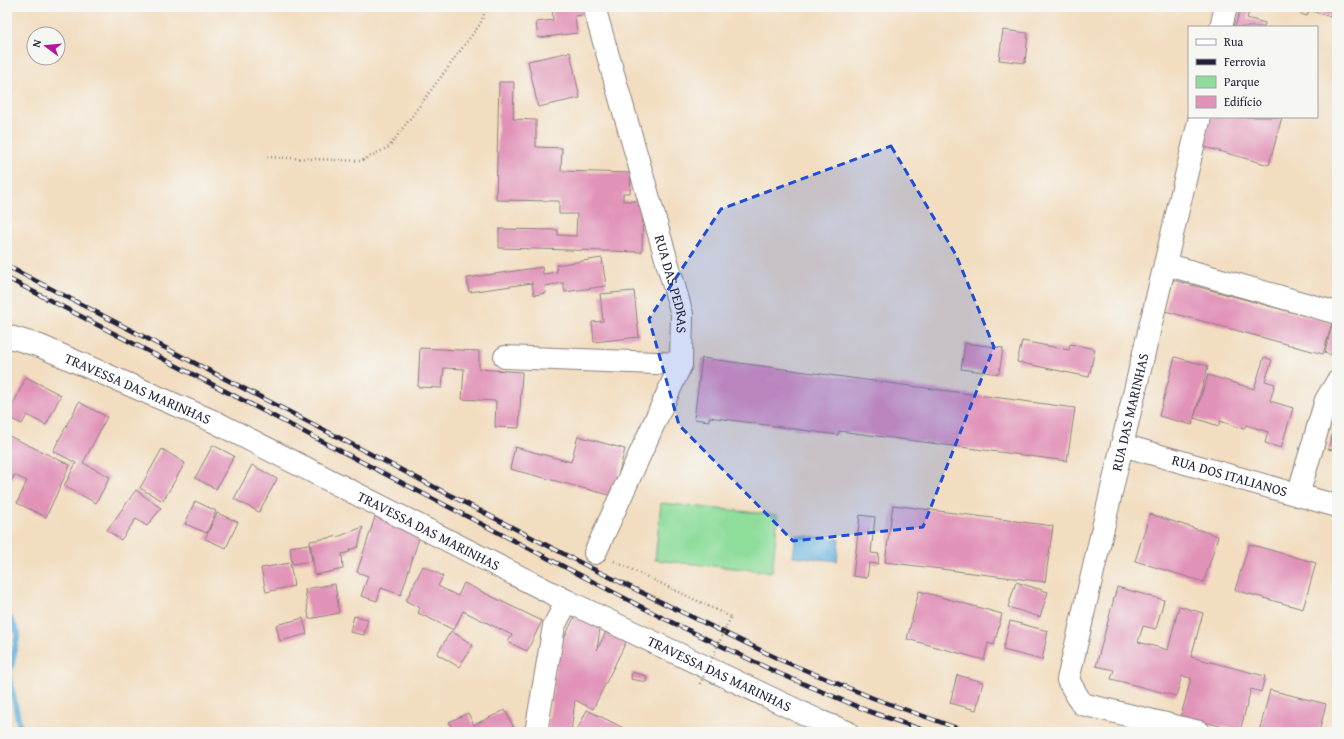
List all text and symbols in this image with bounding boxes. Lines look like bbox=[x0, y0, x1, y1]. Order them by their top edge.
north arrow bbox=[26, 26, 66, 66]
legend bbox=[1188, 26, 1318, 118]
text: Rua bbox=[1224, 33, 1243, 50]
text: N bbox=[28, 37, 45, 49]
text: Ferrovia bbox=[1224, 53, 1266, 70]
text: Parque bbox=[1224, 73, 1260, 90]
text: Edifício bbox=[1224, 93, 1262, 110]
street label: RUA DAS PEDRAS bbox=[650, 232, 693, 334]
street label: TRAVESSA DAS MARINHAS bbox=[61, 348, 214, 429]
street label: RUA DAS MARINHAS bbox=[1106, 351, 1154, 473]
street label: RUA DOS ITALIANOS bbox=[1170, 450, 1290, 501]
street label: TRAVESSA DAS MARINHAS bbox=[354, 486, 504, 575]
street label: TRAVESSA DAS MARINHAS bbox=[644, 631, 795, 717]

